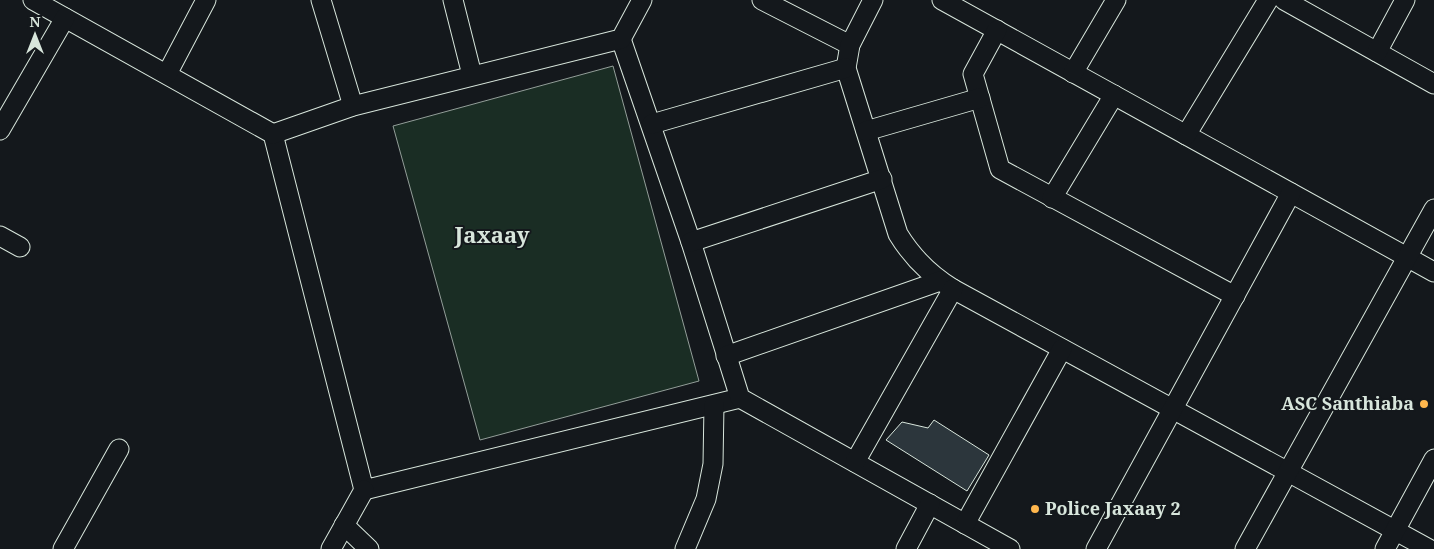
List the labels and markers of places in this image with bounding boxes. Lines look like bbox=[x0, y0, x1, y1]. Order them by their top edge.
place label: ASC Santhiaba bbox=[1281, 391, 1414, 415]
marker: ASC Santhiaba bbox=[1418, 398, 1430, 410]
place label: Police Jaxaay 2 bbox=[1045, 496, 1181, 520]
marker: Police Jaxaay 2 bbox=[1029, 503, 1041, 515]

